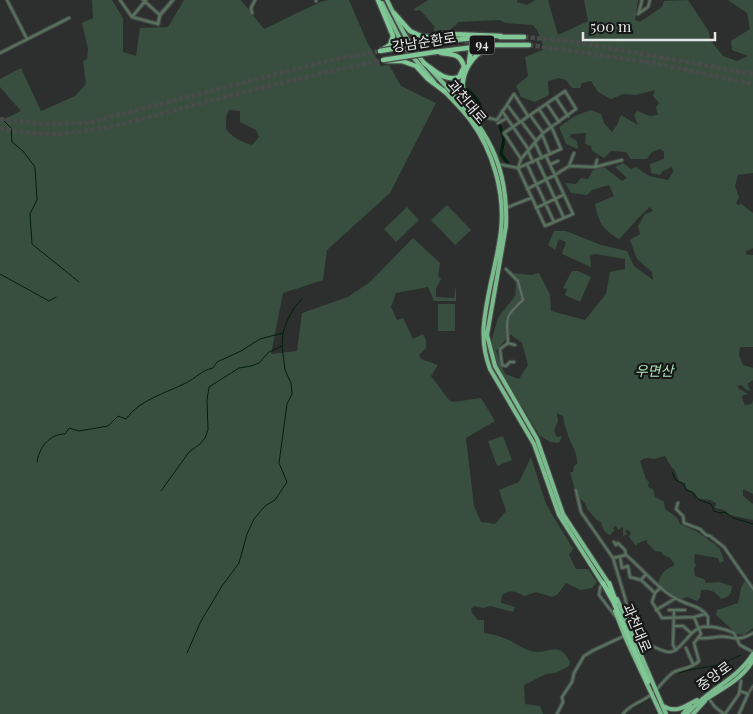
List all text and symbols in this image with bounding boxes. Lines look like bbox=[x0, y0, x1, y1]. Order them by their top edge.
scale bar bbox=[583, 10, 716, 42]
text: 500 m bbox=[590, 16, 632, 36]
street label: 강남순환로 bbox=[391, 27, 457, 56]
road number: 94 bbox=[470, 36, 494, 54]
street label: 과천대로 bbox=[444, 76, 491, 128]
park label: 우면산 bbox=[635, 361, 675, 380]
street label: 과천대로 bbox=[619, 600, 656, 655]
street label: 중앙로 bbox=[692, 656, 735, 695]

